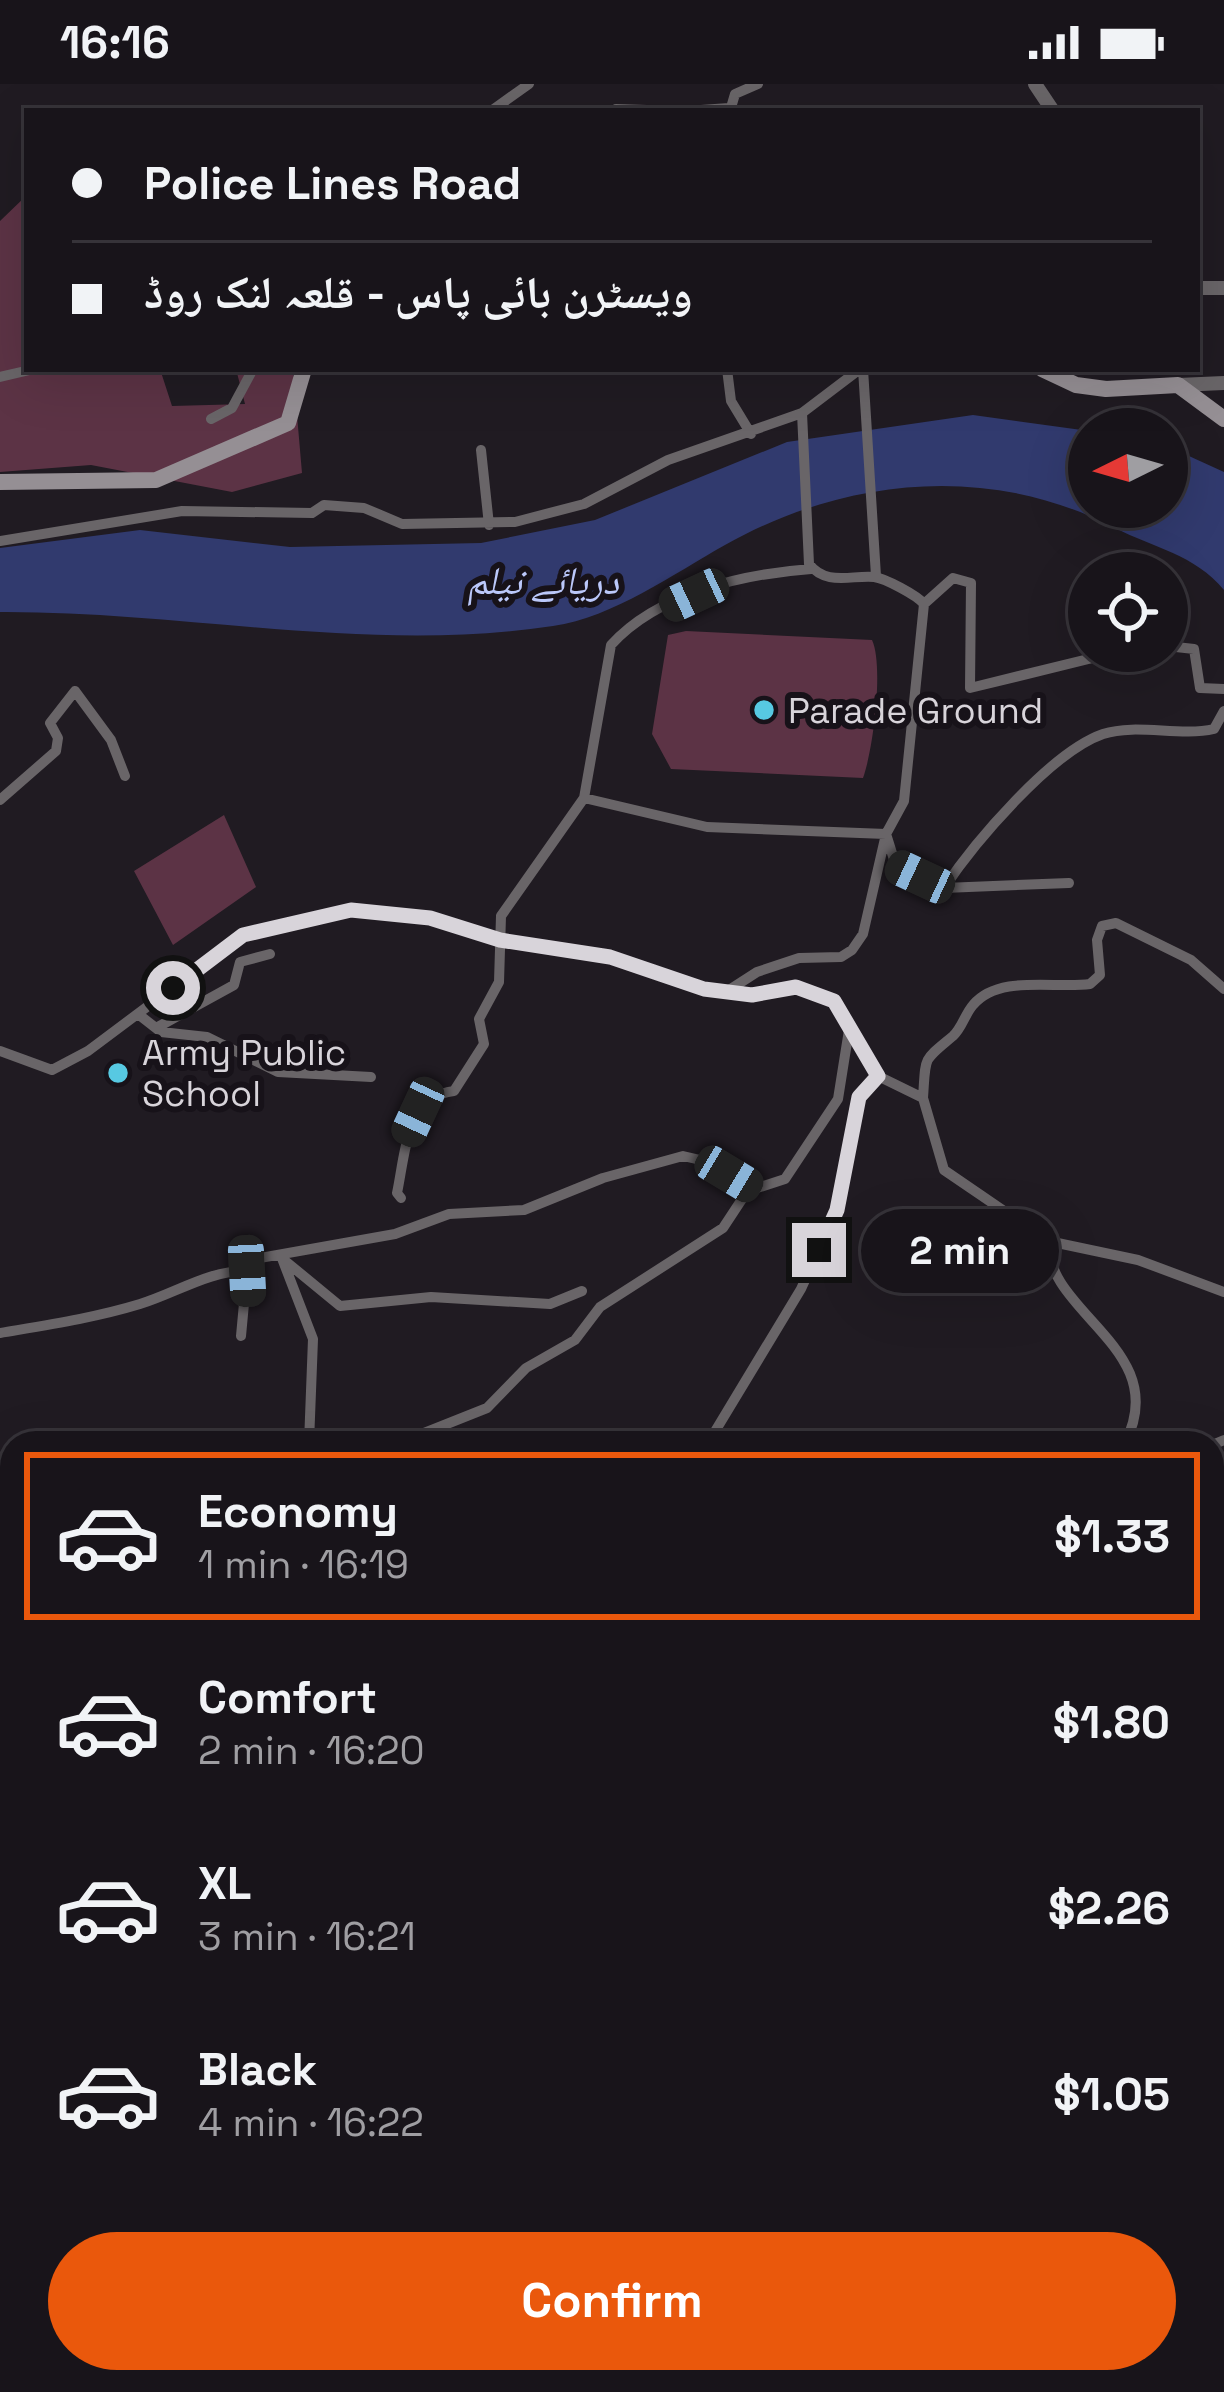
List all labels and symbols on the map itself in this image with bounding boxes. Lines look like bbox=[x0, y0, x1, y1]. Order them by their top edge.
north arrow bbox=[1068, 408, 1188, 528]
water label: دریائے نیلم bbox=[467, 556, 620, 606]
car bbox=[654, 563, 734, 627]
place label: Parade Ground bbox=[788, 688, 1043, 734]
marker: Parade Ground bbox=[751, 697, 777, 723]
car bbox=[880, 845, 960, 909]
route start bbox=[146, 961, 200, 1015]
place label: Army Public School bbox=[142, 1030, 346, 1117]
marker: Army Public School bbox=[105, 1060, 131, 1086]
car bbox=[386, 1072, 450, 1152]
car bbox=[689, 1140, 769, 1208]
callout: 2 min bbox=[861, 1208, 1059, 1292]
route end bbox=[792, 1223, 846, 1277]
car bbox=[227, 1234, 267, 1308]

